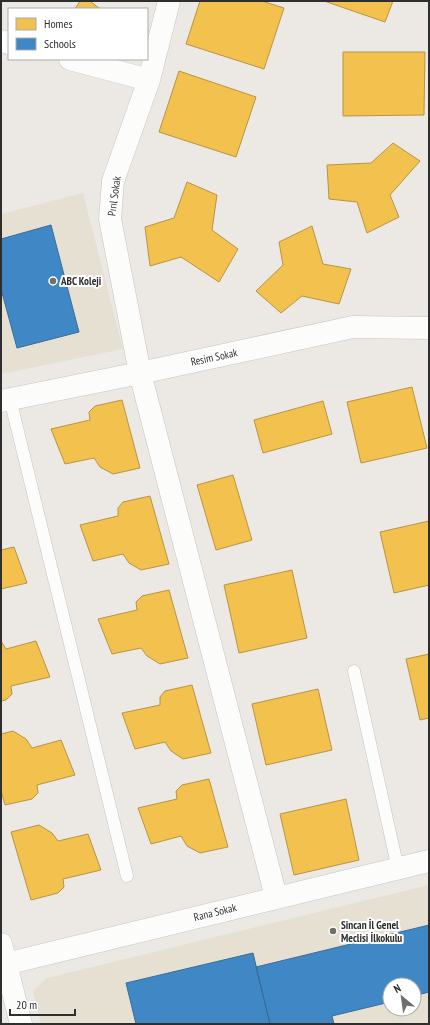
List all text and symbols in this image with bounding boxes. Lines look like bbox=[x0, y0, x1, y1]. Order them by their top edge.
legend bbox=[8, 8, 148, 60]
text: Homes bbox=[44, 16, 72, 31]
text: Schools bbox=[44, 36, 76, 51]
street label: Pırıl Sokak bbox=[104, 174, 124, 217]
place label: ABC Koleji bbox=[60, 274, 102, 288]
marker: ABC Koleji bbox=[48, 276, 58, 286]
street label: Resim Sokak bbox=[189, 345, 239, 369]
street label: Rana Sokak bbox=[192, 900, 239, 924]
place label: Sincan İl Genel Meclisi İlkokulu bbox=[341, 918, 402, 945]
marker: Sincan İl Genel Meclisi İlkokulu bbox=[328, 926, 338, 936]
north arrow bbox=[382, 977, 422, 1017]
text: N bbox=[391, 981, 403, 996]
scale bar bbox=[10, 991, 75, 1017]
text: 20 m bbox=[16, 997, 37, 1012]

